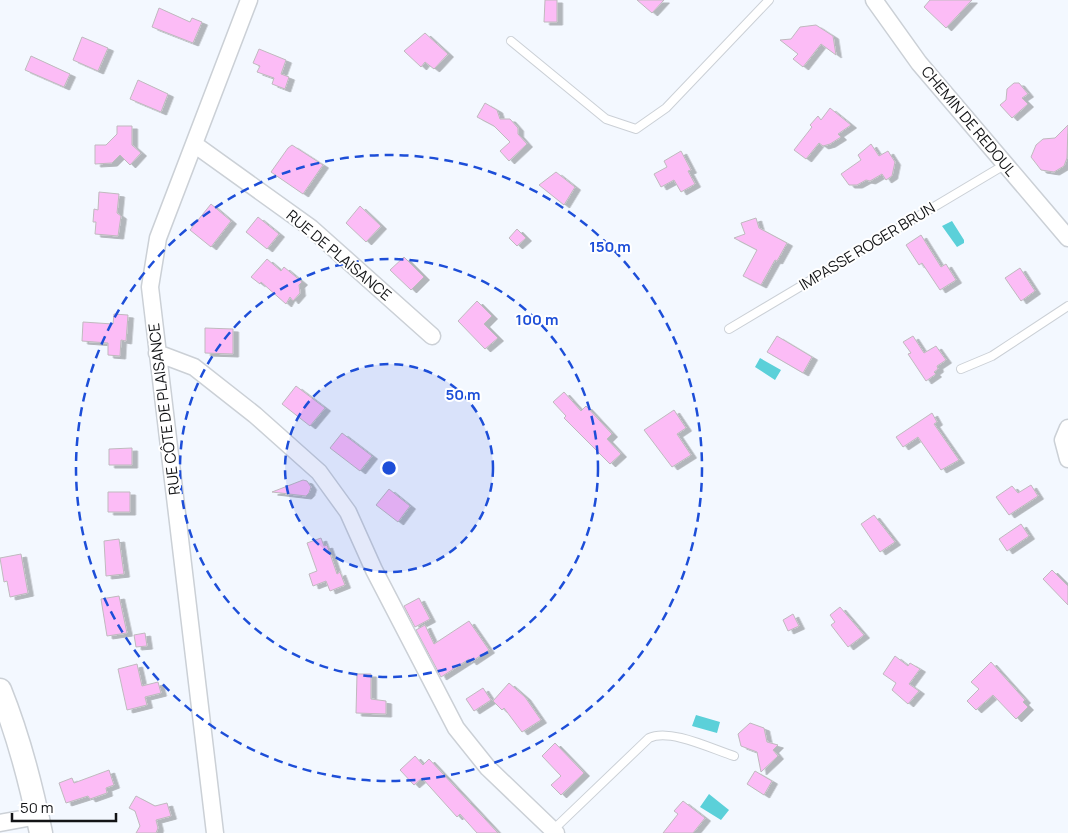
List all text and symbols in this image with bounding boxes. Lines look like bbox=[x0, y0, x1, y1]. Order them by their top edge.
street label: CHEMIN DE REDOUL bbox=[917, 62, 1022, 181]
street label: IMPASSE ROGER BRUN bbox=[795, 197, 939, 295]
street label: RUE DE PLAISANCE bbox=[282, 205, 396, 305]
text: 150 m bbox=[589, 236, 631, 257]
text: 100 m bbox=[516, 309, 558, 330]
street label: RUE CÔTE DE PLAISANCE bbox=[143, 322, 185, 496]
text: 50 m bbox=[445, 384, 481, 405]
centre of rings bbox=[380, 459, 398, 477]
scale bar bbox=[12, 790, 116, 822]
text: 50 m bbox=[20, 797, 54, 818]

